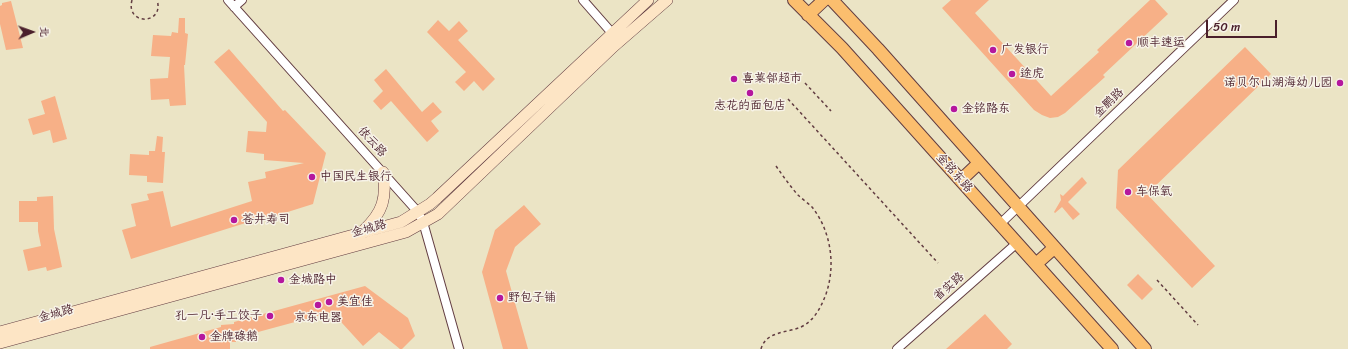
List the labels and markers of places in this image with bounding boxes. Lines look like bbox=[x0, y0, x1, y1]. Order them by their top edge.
place label: 顺丰速运 bbox=[1137, 36, 1185, 50]
marker: 顺丰速运 bbox=[1124, 38, 1134, 48]
place label: 广发银行 bbox=[1001, 43, 1049, 57]
marker: 广发银行 bbox=[988, 45, 998, 55]
place label: 途虎 bbox=[1020, 67, 1044, 81]
marker: 途虎 bbox=[1007, 69, 1017, 79]
place label: 喜莱邻超市 bbox=[742, 72, 802, 86]
marker: 喜莱邻超市 bbox=[729, 74, 739, 84]
place label: 诺贝尔山湖海幼儿园 bbox=[1224, 76, 1332, 90]
marker: 诺贝尔山湖海幼儿园 bbox=[1335, 78, 1345, 88]
marker: 志花的面包店 bbox=[745, 88, 755, 98]
place label: 志花的面包店 bbox=[714, 99, 786, 113]
place label: 金铭路东 bbox=[962, 102, 1010, 116]
marker: 金铭路东 bbox=[949, 104, 959, 114]
place label: 中国民生银行 bbox=[320, 170, 392, 184]
marker: 中国民生银行 bbox=[307, 172, 317, 182]
place label: 车保氧 bbox=[1136, 185, 1172, 199]
marker: 车保氧 bbox=[1123, 187, 1133, 197]
place label: 苍井寿司 bbox=[242, 213, 290, 227]
marker: 苍井寿司 bbox=[229, 215, 239, 225]
place label: 金城路中 bbox=[289, 273, 337, 287]
marker: 金城路中 bbox=[276, 275, 286, 285]
place label: 野包子铺 bbox=[508, 291, 556, 305]
marker: 野包子铺 bbox=[495, 293, 505, 303]
place label: 美宜佳 bbox=[337, 295, 373, 309]
marker: 美宜佳 bbox=[324, 297, 334, 307]
marker: 京东电器 bbox=[313, 300, 323, 310]
place label: 孔一凡·手工饺子 bbox=[175, 309, 262, 323]
marker: 孔一凡·手工饺子 bbox=[265, 311, 275, 321]
place label: 京东电器 bbox=[294, 311, 342, 325]
place label: 金牌碌鹅 bbox=[210, 330, 258, 344]
marker: 金牌碌鹅 bbox=[197, 332, 207, 342]

